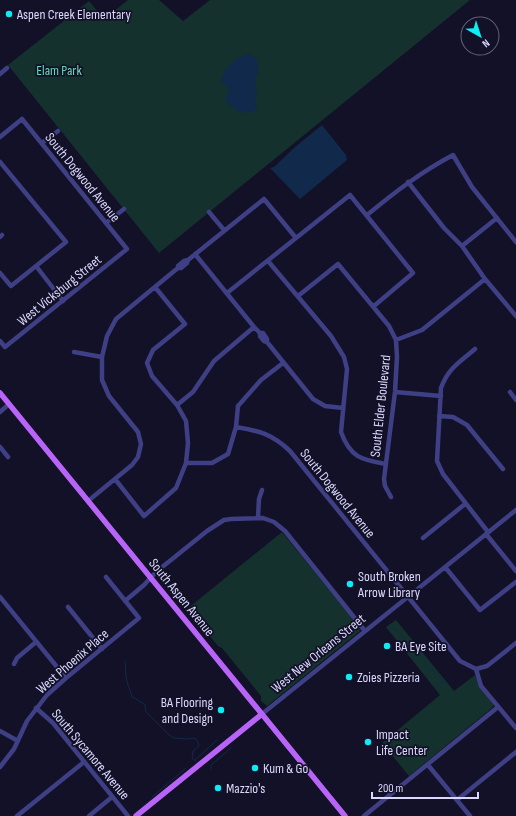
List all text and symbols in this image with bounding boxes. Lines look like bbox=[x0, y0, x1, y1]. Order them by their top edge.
place label: Aspen Creek Elementary bbox=[16, 6, 131, 23]
marker: Aspen Creek Elementary bbox=[4, 9, 14, 19]
north arrow bbox=[460, 16, 500, 56]
text: N bbox=[480, 36, 492, 50]
park label: Elam Park bbox=[36, 62, 82, 79]
street label: South Dogwood Avenue bbox=[41, 129, 124, 225]
street label: West Vicksburg Street bbox=[14, 251, 105, 330]
street label: South Elder Boulevard bbox=[367, 354, 394, 458]
street label: South Dogwood Avenue bbox=[296, 445, 379, 541]
street label: South Aspen Avenue bbox=[145, 555, 218, 640]
place label: South Broken Arrow Library bbox=[357, 568, 421, 601]
marker: South Broken Arrow Library bbox=[345, 579, 355, 589]
street label: West New Orleans Street bbox=[268, 610, 369, 697]
street label: West Phoenix Place bbox=[33, 625, 112, 697]
place label: BA Eye Site bbox=[395, 638, 447, 655]
marker: BA Eye Site bbox=[382, 641, 392, 651]
place label: Zoies Pizzeria bbox=[357, 669, 420, 686]
marker: Zoies Pizzeria bbox=[344, 672, 354, 682]
place label: BA Flooring and Design bbox=[161, 694, 213, 727]
marker: BA Flooring and Design bbox=[216, 705, 226, 715]
street label: South Sycamore Avenue bbox=[48, 706, 133, 803]
place label: Impact Life Center bbox=[376, 726, 428, 759]
marker: Impact Life Center bbox=[363, 737, 373, 747]
place label: Kum & Go bbox=[263, 760, 309, 777]
marker: Kum & Go bbox=[250, 763, 260, 773]
scale bar bbox=[372, 774, 478, 800]
place label: Mazzio's bbox=[226, 780, 265, 797]
text: 200 m bbox=[378, 781, 404, 796]
marker: Mazzio's bbox=[213, 783, 223, 793]

